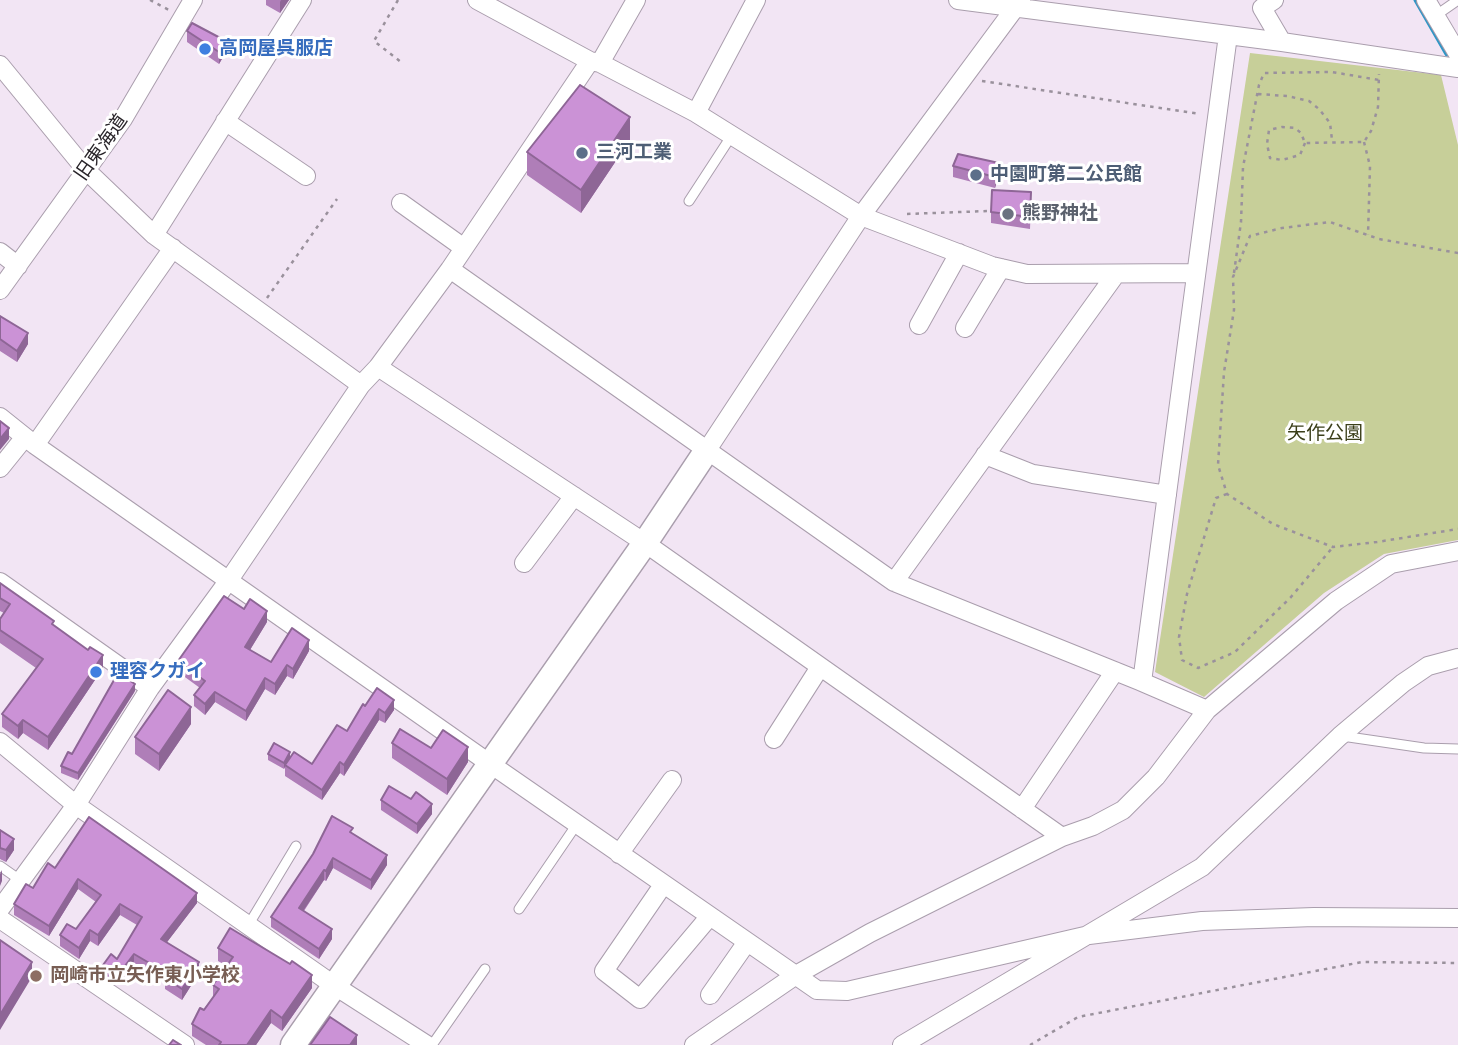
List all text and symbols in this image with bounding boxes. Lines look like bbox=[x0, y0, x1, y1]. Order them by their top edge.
place label: 高岡屋呉服店 bbox=[219, 38, 333, 60]
marker: 高岡屋呉服店 bbox=[197, 41, 213, 57]
street label: 旧東海道 bbox=[71, 110, 133, 186]
place label: 三河工業 bbox=[596, 142, 672, 164]
marker: 三河工業 bbox=[574, 145, 590, 161]
place label: 中園町第二公民館 bbox=[990, 164, 1142, 186]
marker: 中園町第二公民館 bbox=[968, 167, 984, 183]
place label: 熊野神社 bbox=[1022, 203, 1098, 225]
marker: 熊野神社 bbox=[1000, 206, 1016, 222]
park label: 矢作公園 bbox=[1287, 423, 1363, 445]
place label: 理容クガイ bbox=[110, 661, 205, 683]
marker: 理容クガイ bbox=[88, 664, 104, 680]
place label: 岡崎市立矢作東小学校 bbox=[50, 965, 240, 987]
marker: 岡崎市立矢作東小学校 bbox=[28, 968, 44, 984]

